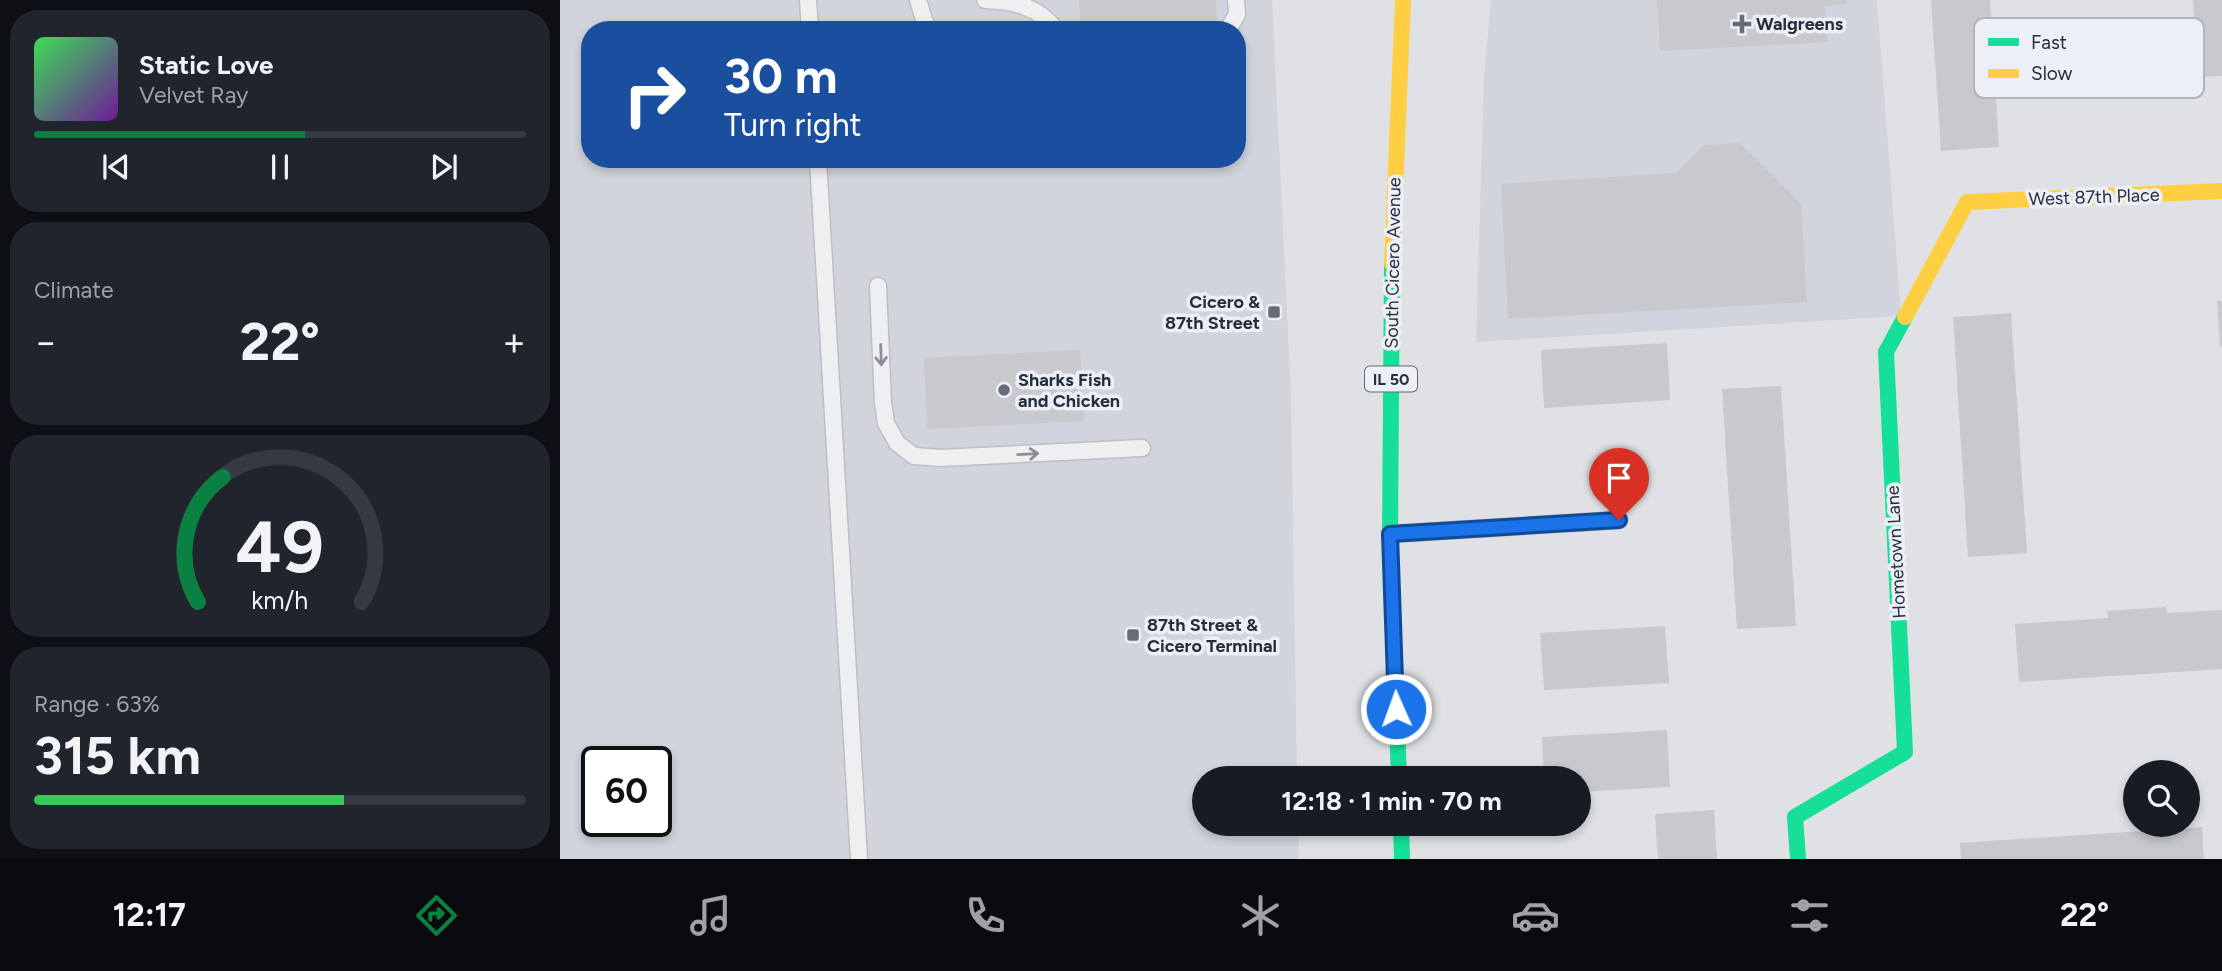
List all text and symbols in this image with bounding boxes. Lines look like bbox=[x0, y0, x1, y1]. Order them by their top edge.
place label: Walgreens bbox=[1756, 13, 1844, 35]
marker: Walgreens bbox=[1734, 16, 1750, 32]
legend bbox=[1974, 18, 2204, 98]
text: Fast bbox=[2031, 31, 2067, 54]
text: 30 m bbox=[724, 46, 837, 105]
text: Static Love bbox=[139, 49, 273, 81]
icon: right bbox=[609, 49, 700, 140]
text: Slow bbox=[2031, 62, 2073, 85]
text: Velvet Ray bbox=[139, 81, 248, 109]
text: Turn right bbox=[724, 106, 862, 144]
icon: previous bbox=[97, 148, 135, 186]
icon: pause bbox=[261, 148, 299, 186]
icon: next bbox=[425, 148, 463, 186]
street label: South Cicero Avenue bbox=[1381, 177, 1405, 349]
street label: West 87th Place bbox=[2028, 184, 2160, 210]
text: Climate bbox=[34, 276, 113, 304]
place label: Cicero & 87th Street bbox=[1165, 291, 1260, 334]
marker: Cicero & 87th Street bbox=[1266, 304, 1282, 320]
text: 22° bbox=[240, 311, 320, 373]
text: − bbox=[34, 319, 58, 365]
text: + bbox=[502, 319, 526, 365]
one-way arrow bbox=[874, 343, 887, 366]
road number: IL 50 bbox=[1365, 366, 1417, 392]
place label: Sharks Fish and Chicken bbox=[1018, 369, 1120, 412]
marker: Sharks Fish and Chicken bbox=[996, 382, 1012, 398]
one-way arrow bbox=[1016, 447, 1039, 460]
pin bbox=[1589, 448, 1649, 520]
icon: arrive bbox=[1600, 459, 1638, 497]
street label: Hometown Lane bbox=[1882, 485, 1910, 619]
text: 49 bbox=[236, 503, 324, 590]
text: km/h bbox=[251, 584, 309, 614]
place label: 87th Street & Cicero Terminal bbox=[1147, 614, 1277, 657]
marker: 87th Street & Cicero Terminal bbox=[1125, 627, 1141, 643]
position arrow bbox=[1359, 672, 1433, 746]
text: Range · 63% bbox=[34, 690, 160, 718]
text: 315 km bbox=[34, 725, 201, 787]
speed limit sign: 60 bbox=[581, 746, 672, 837]
map controls bbox=[2123, 760, 2200, 837]
button: search bbox=[2123, 760, 2200, 837]
text: 12:18 · 1 min · 70 m bbox=[1281, 785, 1502, 817]
icon: directions bbox=[412, 891, 461, 940]
icon: music bbox=[686, 891, 735, 940]
icon: phone bbox=[961, 891, 1010, 940]
icon: climate bbox=[1236, 891, 1285, 940]
icon: car bbox=[1511, 891, 1560, 940]
icon: filters bbox=[1785, 891, 1834, 940]
text: 12:17 bbox=[113, 896, 186, 934]
text: 22° bbox=[2060, 896, 2109, 934]

